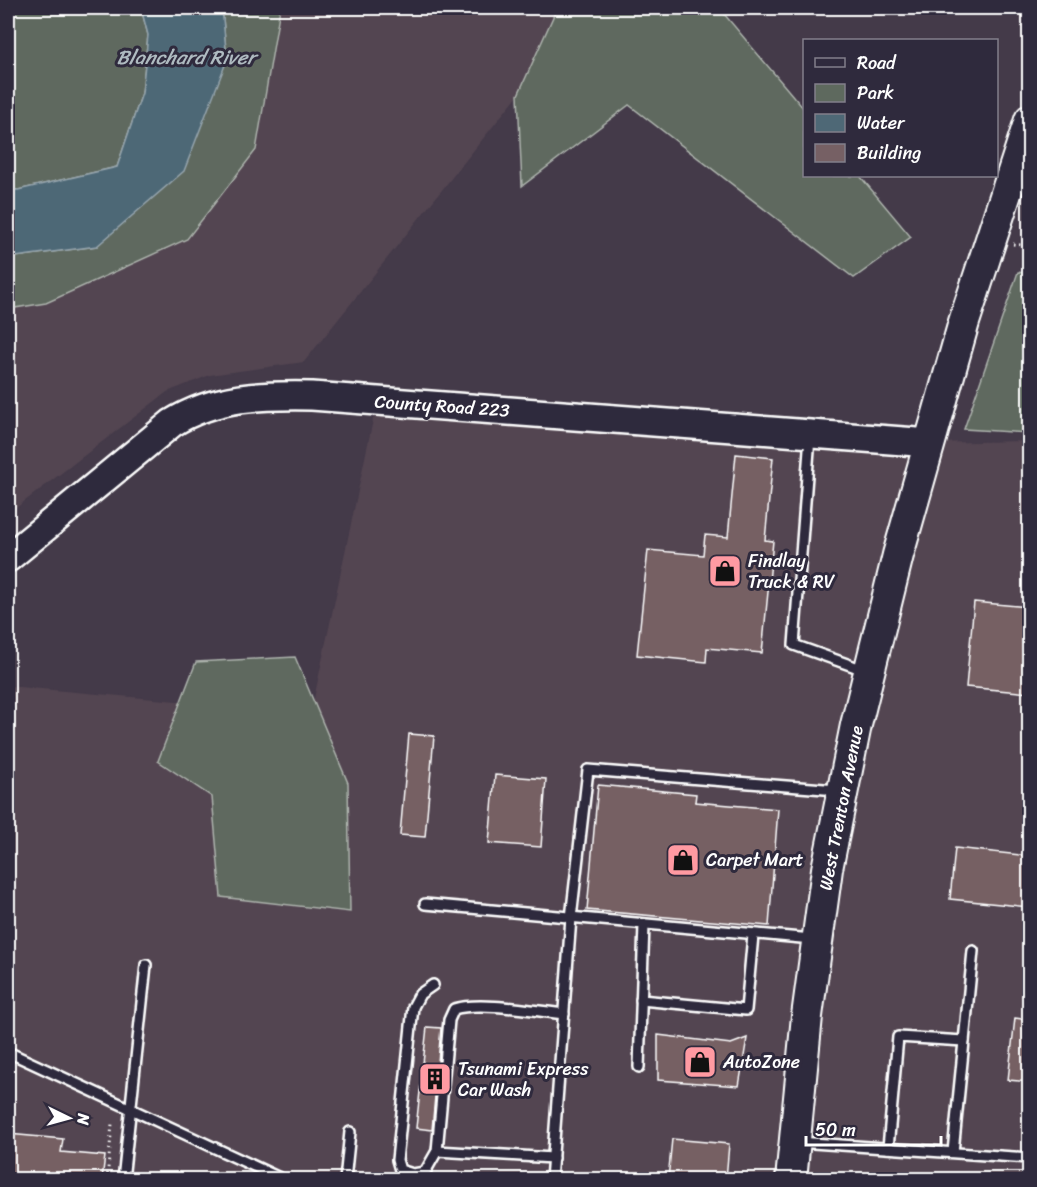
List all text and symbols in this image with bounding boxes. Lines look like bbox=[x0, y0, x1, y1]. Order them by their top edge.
legend bbox=[803, 39, 998, 177]
water label: Blanchard River bbox=[116, 40, 259, 75]
text: Road bbox=[857, 47, 897, 79]
text: Park bbox=[857, 77, 894, 109]
text: Water bbox=[857, 107, 906, 139]
text: Building bbox=[857, 137, 921, 169]
street label: County Road 223 bbox=[373, 385, 511, 427]
place label: Findlay Truck & RV bbox=[748, 545, 836, 598]
shop icon: Findlay Truck & RV bbox=[707, 553, 743, 589]
street label: West Trenton Avenue bbox=[809, 722, 873, 893]
shop icon: Carpet Mart bbox=[665, 842, 701, 878]
place label: Carpet Mart bbox=[706, 844, 803, 876]
shop icon: AutoZone bbox=[682, 1044, 718, 1080]
place label: AutoZone bbox=[722, 1046, 800, 1078]
place label: Tsunami Express Car Wash bbox=[458, 1053, 589, 1106]
building icon: Tsunami Express Car Wash bbox=[417, 1061, 453, 1097]
north arrow bbox=[39, 1088, 99, 1148]
scale bar bbox=[806, 1109, 941, 1147]
text: N bbox=[68, 1111, 98, 1127]
text: 50 m bbox=[815, 1114, 856, 1146]

